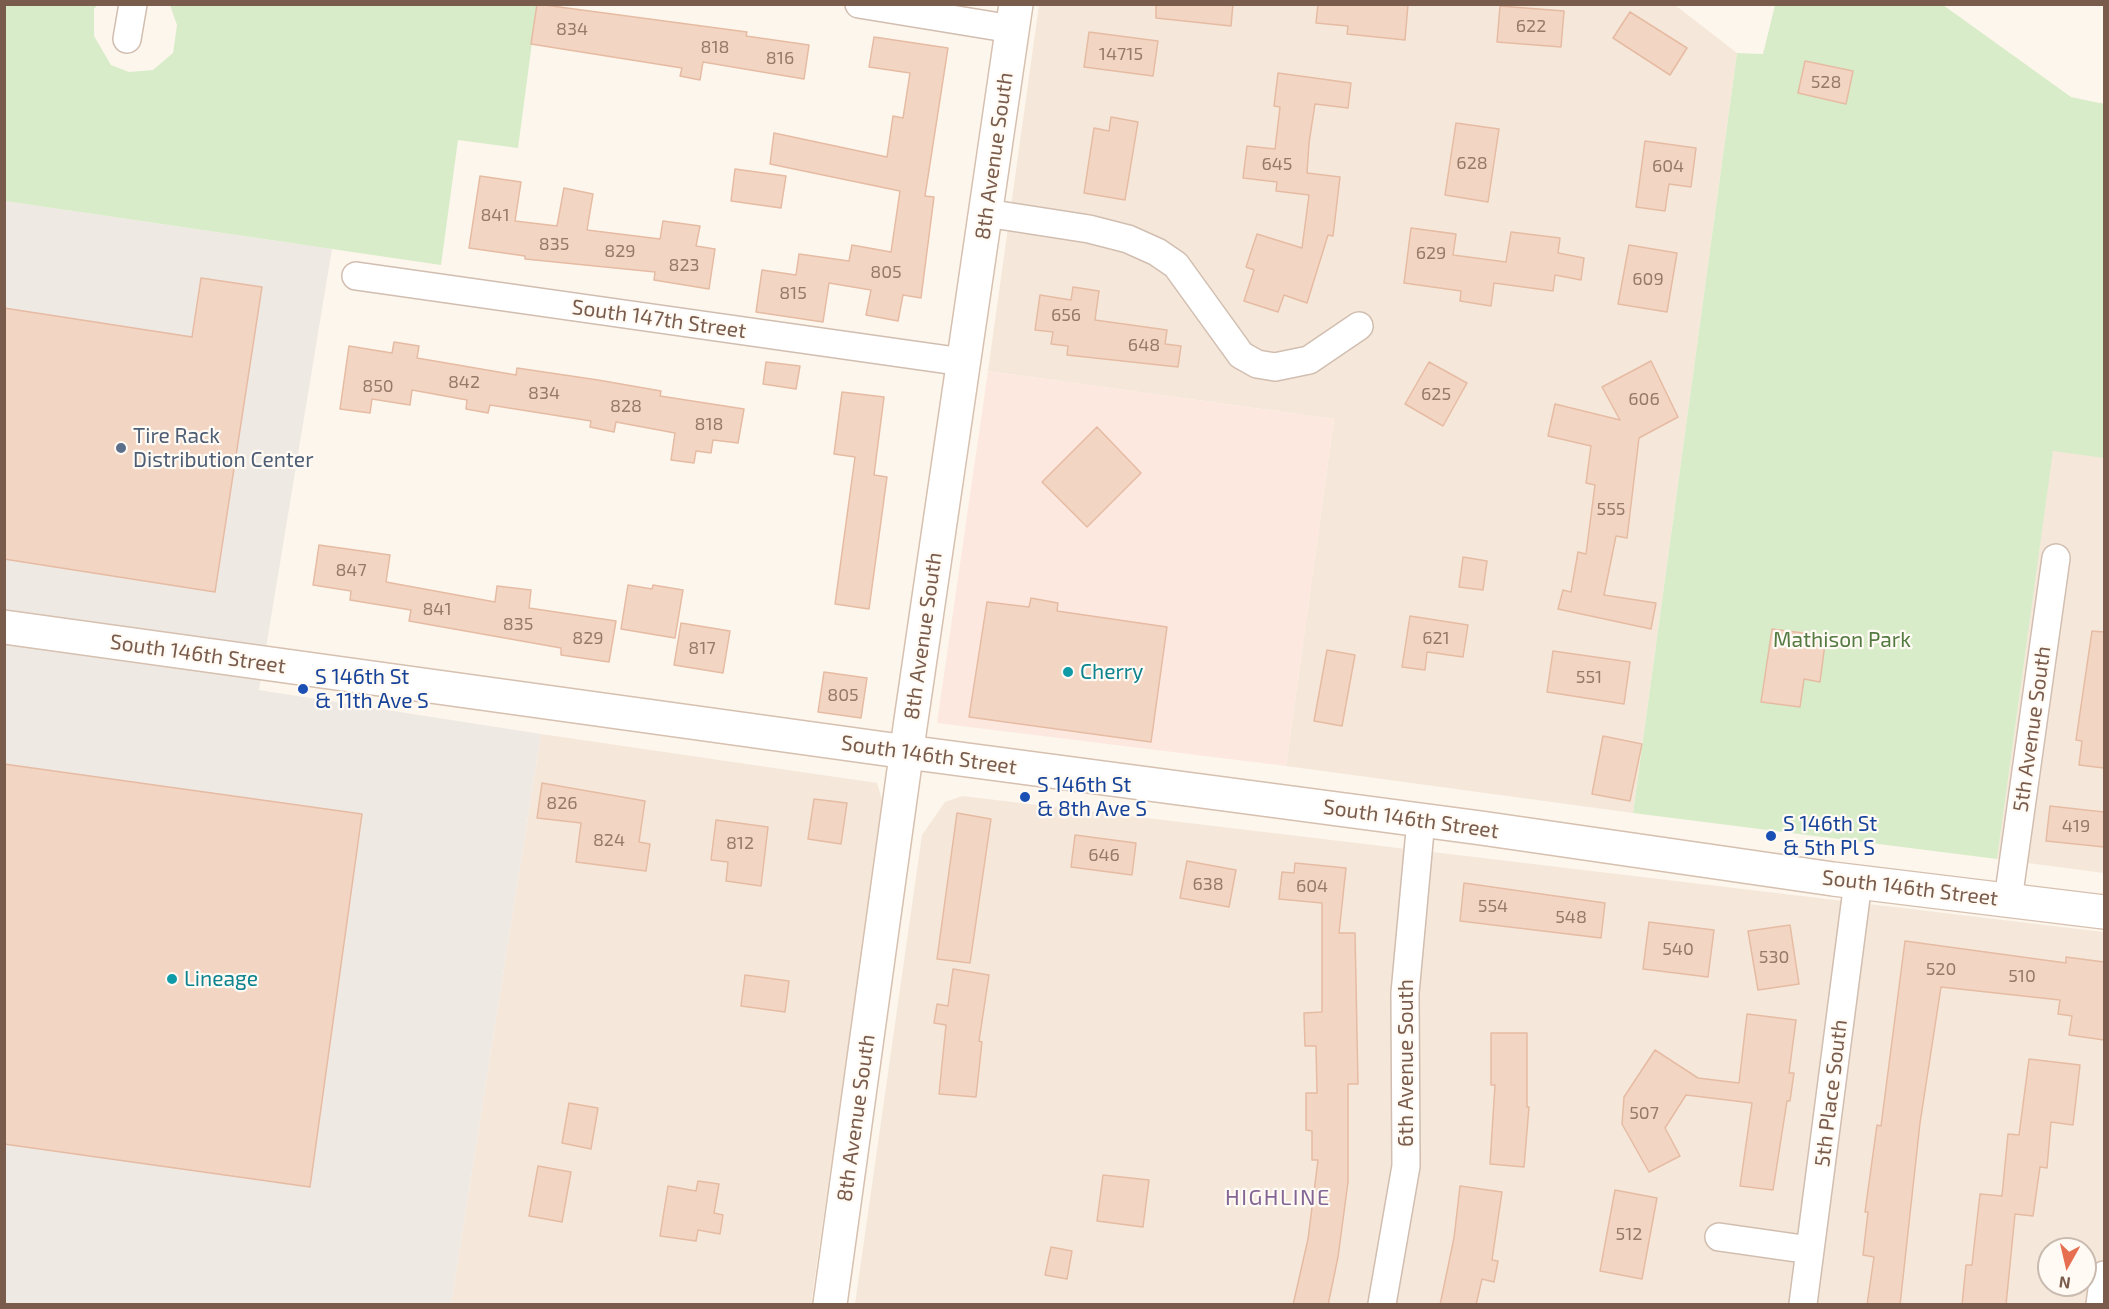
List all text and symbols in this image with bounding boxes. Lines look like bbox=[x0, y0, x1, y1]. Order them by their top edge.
house number: 622 bbox=[1516, 15, 1546, 37]
house number: 834 bbox=[556, 18, 588, 40]
house number: 818 bbox=[700, 36, 730, 58]
house number: 14715 bbox=[1099, 43, 1143, 65]
house number: 816 bbox=[766, 47, 794, 69]
street label: 8th Avenue South bbox=[970, 71, 1018, 241]
house number: 528 bbox=[1811, 71, 1841, 93]
house number: 628 bbox=[1456, 152, 1488, 174]
house number: 645 bbox=[1261, 153, 1293, 175]
house number: 604 bbox=[1652, 155, 1684, 177]
house number: 841 bbox=[480, 204, 510, 226]
house number: 835 bbox=[539, 233, 569, 255]
house number: 829 bbox=[604, 240, 636, 262]
house number: 629 bbox=[1416, 242, 1446, 264]
house number: 823 bbox=[668, 254, 700, 276]
house number: 805 bbox=[870, 261, 902, 283]
house number: 609 bbox=[1632, 268, 1664, 290]
house number: 815 bbox=[779, 282, 807, 304]
street label: South 147th Street bbox=[570, 294, 748, 344]
house number: 656 bbox=[1051, 304, 1081, 326]
house number: 648 bbox=[1128, 334, 1160, 356]
house number: 842 bbox=[448, 371, 480, 393]
house number: 850 bbox=[362, 375, 394, 397]
house number: 834 bbox=[528, 382, 560, 404]
house number: 625 bbox=[1421, 383, 1451, 405]
house number: 606 bbox=[1628, 388, 1660, 410]
house number: 828 bbox=[610, 395, 642, 417]
house number: 818 bbox=[694, 413, 724, 435]
place label: Tire Rack Distribution Center bbox=[133, 423, 314, 473]
marker: Tire Rack Distribution Center bbox=[114, 441, 128, 455]
house number: 555 bbox=[1597, 498, 1625, 520]
street label: 8th Avenue South bbox=[899, 551, 947, 721]
house number: 847 bbox=[335, 559, 367, 581]
house number: 841 bbox=[422, 598, 452, 620]
house number: 835 bbox=[503, 613, 533, 635]
house number: 829 bbox=[572, 627, 604, 649]
house number: 621 bbox=[1422, 627, 1450, 649]
park label: Mathison Park bbox=[1773, 627, 1911, 653]
street label: South 146th Street bbox=[109, 629, 287, 679]
house number: 817 bbox=[688, 637, 716, 659]
street label: 5th Avenue South bbox=[2008, 645, 2056, 813]
place label: Cherry bbox=[1080, 659, 1143, 685]
place label: S 146th St & 11th Ave S bbox=[315, 664, 429, 714]
marker: Cherry bbox=[1061, 665, 1075, 679]
house number: 551 bbox=[1576, 666, 1602, 688]
marker: S 146th St & 11th Ave S bbox=[296, 682, 310, 696]
house number: 805 bbox=[827, 684, 859, 706]
street label: South 146th Street bbox=[840, 730, 1018, 780]
place label: S 146th St & 8th Ave S bbox=[1037, 772, 1147, 822]
marker: S 146th St & 8th Ave S bbox=[1018, 790, 1032, 804]
house number: 826 bbox=[546, 792, 578, 814]
street label: South 146th Street bbox=[1322, 794, 1500, 844]
place label: S 146th St & 5th Pl S bbox=[1783, 811, 1877, 861]
house number: 419 bbox=[2062, 815, 2090, 837]
house number: 824 bbox=[593, 829, 625, 851]
marker: S 146th St & 5th Pl S bbox=[1764, 829, 1778, 843]
house number: 812 bbox=[726, 832, 754, 854]
house number: 646 bbox=[1088, 844, 1120, 866]
street label: South 146th Street bbox=[1821, 865, 1999, 911]
house number: 638 bbox=[1192, 873, 1224, 895]
house number: 604 bbox=[1296, 875, 1328, 897]
house number: 554 bbox=[1478, 895, 1508, 917]
house number: 548 bbox=[1555, 906, 1587, 928]
house number: 540 bbox=[1662, 938, 1694, 960]
house number: 530 bbox=[1759, 946, 1789, 968]
house number: 520 bbox=[1926, 958, 1956, 980]
house number: 510 bbox=[2008, 965, 2036, 987]
place label: Lineage bbox=[184, 966, 258, 992]
marker: Lineage bbox=[165, 972, 179, 986]
street label: 6th Avenue South bbox=[1393, 979, 1419, 1147]
street label: 5th Place South bbox=[1809, 1018, 1853, 1168]
street label: 8th Avenue South bbox=[832, 1033, 880, 1203]
house number: 507 bbox=[1629, 1102, 1659, 1124]
district label: HIGHLINE bbox=[1225, 1185, 1331, 1211]
house number: 512 bbox=[1616, 1223, 1642, 1245]
north arrow bbox=[2037, 1237, 2097, 1297]
text: N bbox=[2058, 1273, 2072, 1294]

